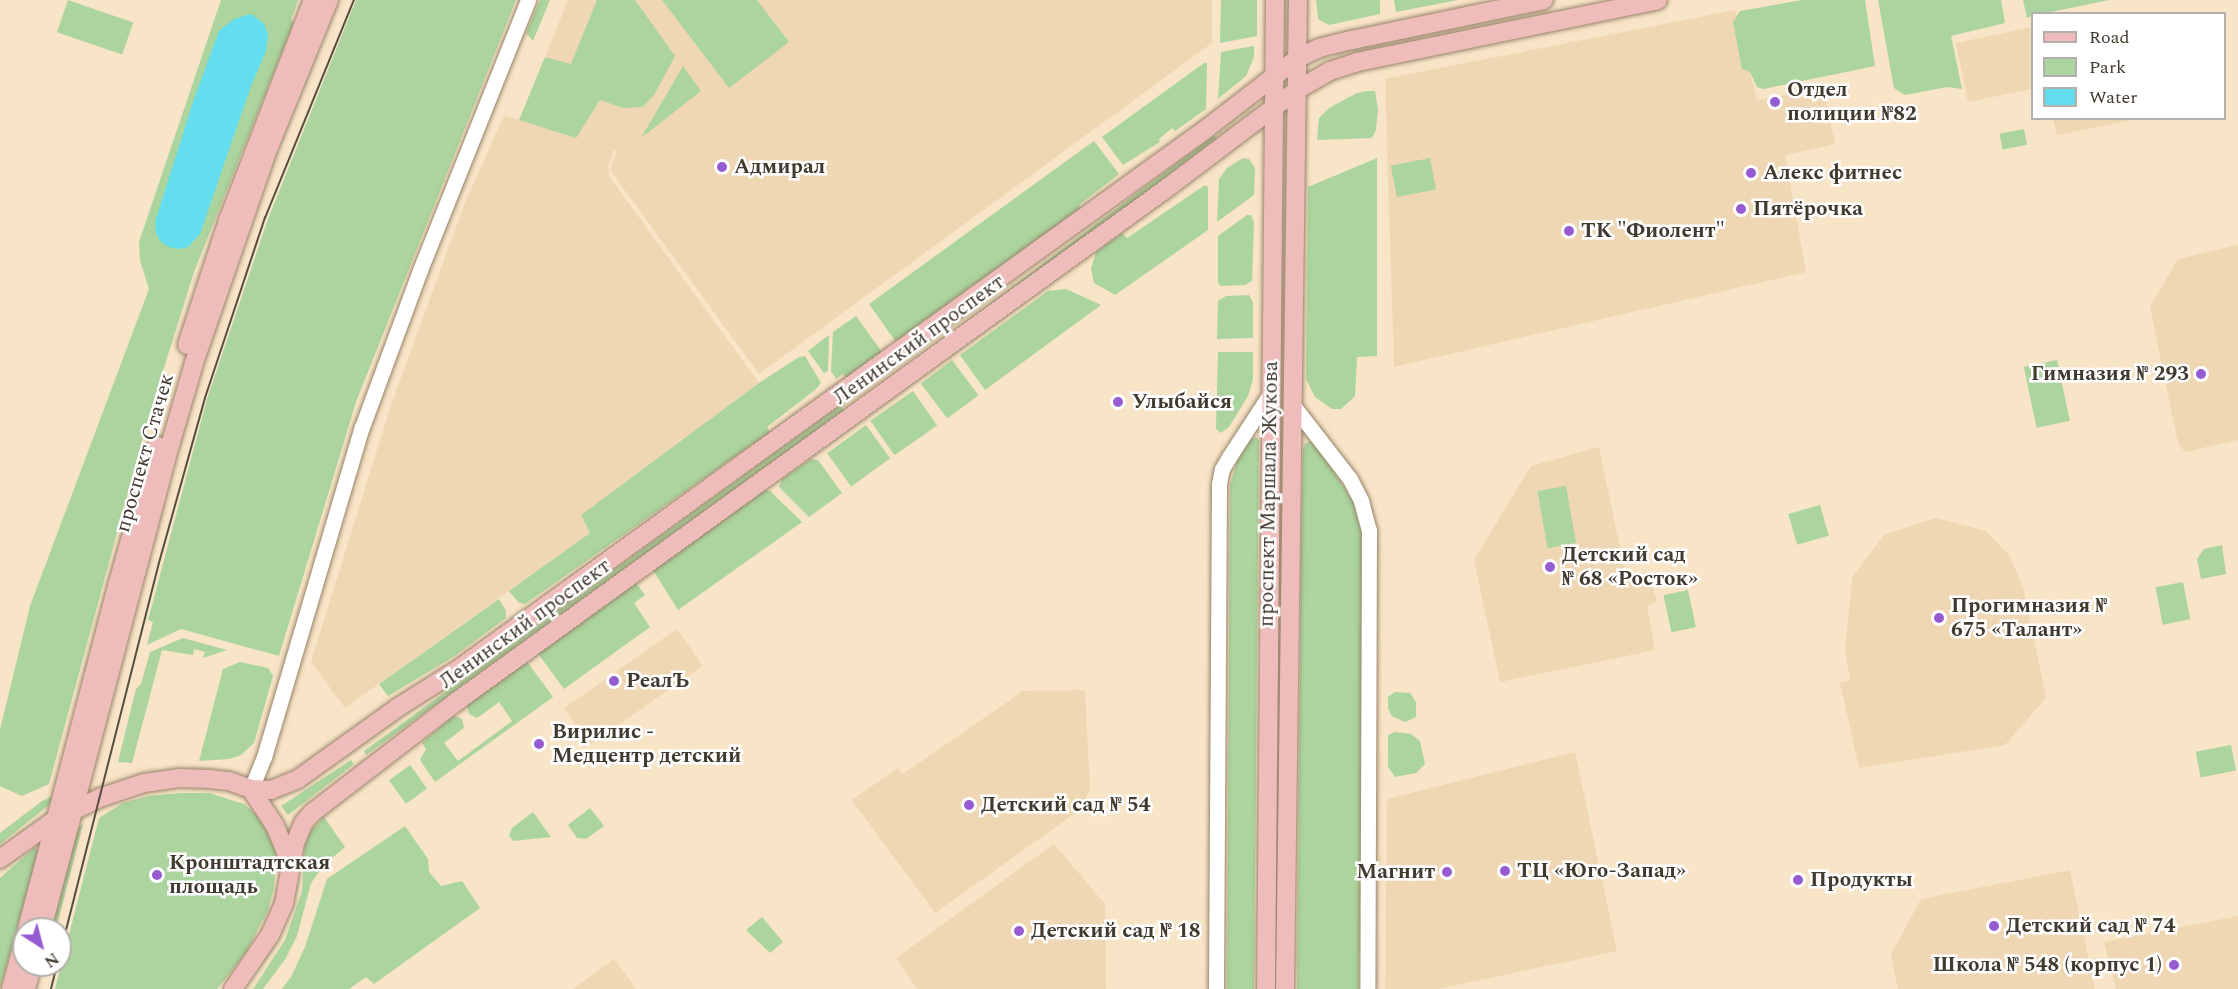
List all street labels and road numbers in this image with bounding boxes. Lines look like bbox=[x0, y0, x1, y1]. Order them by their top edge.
street label: Ленинский проспект bbox=[829, 269, 1009, 411]
street label: проспект Маршала Жукова bbox=[1254, 361, 1284, 627]
street label: проспект Стачек bbox=[110, 371, 180, 535]
street label: Ленинский проспект bbox=[435, 553, 615, 695]

